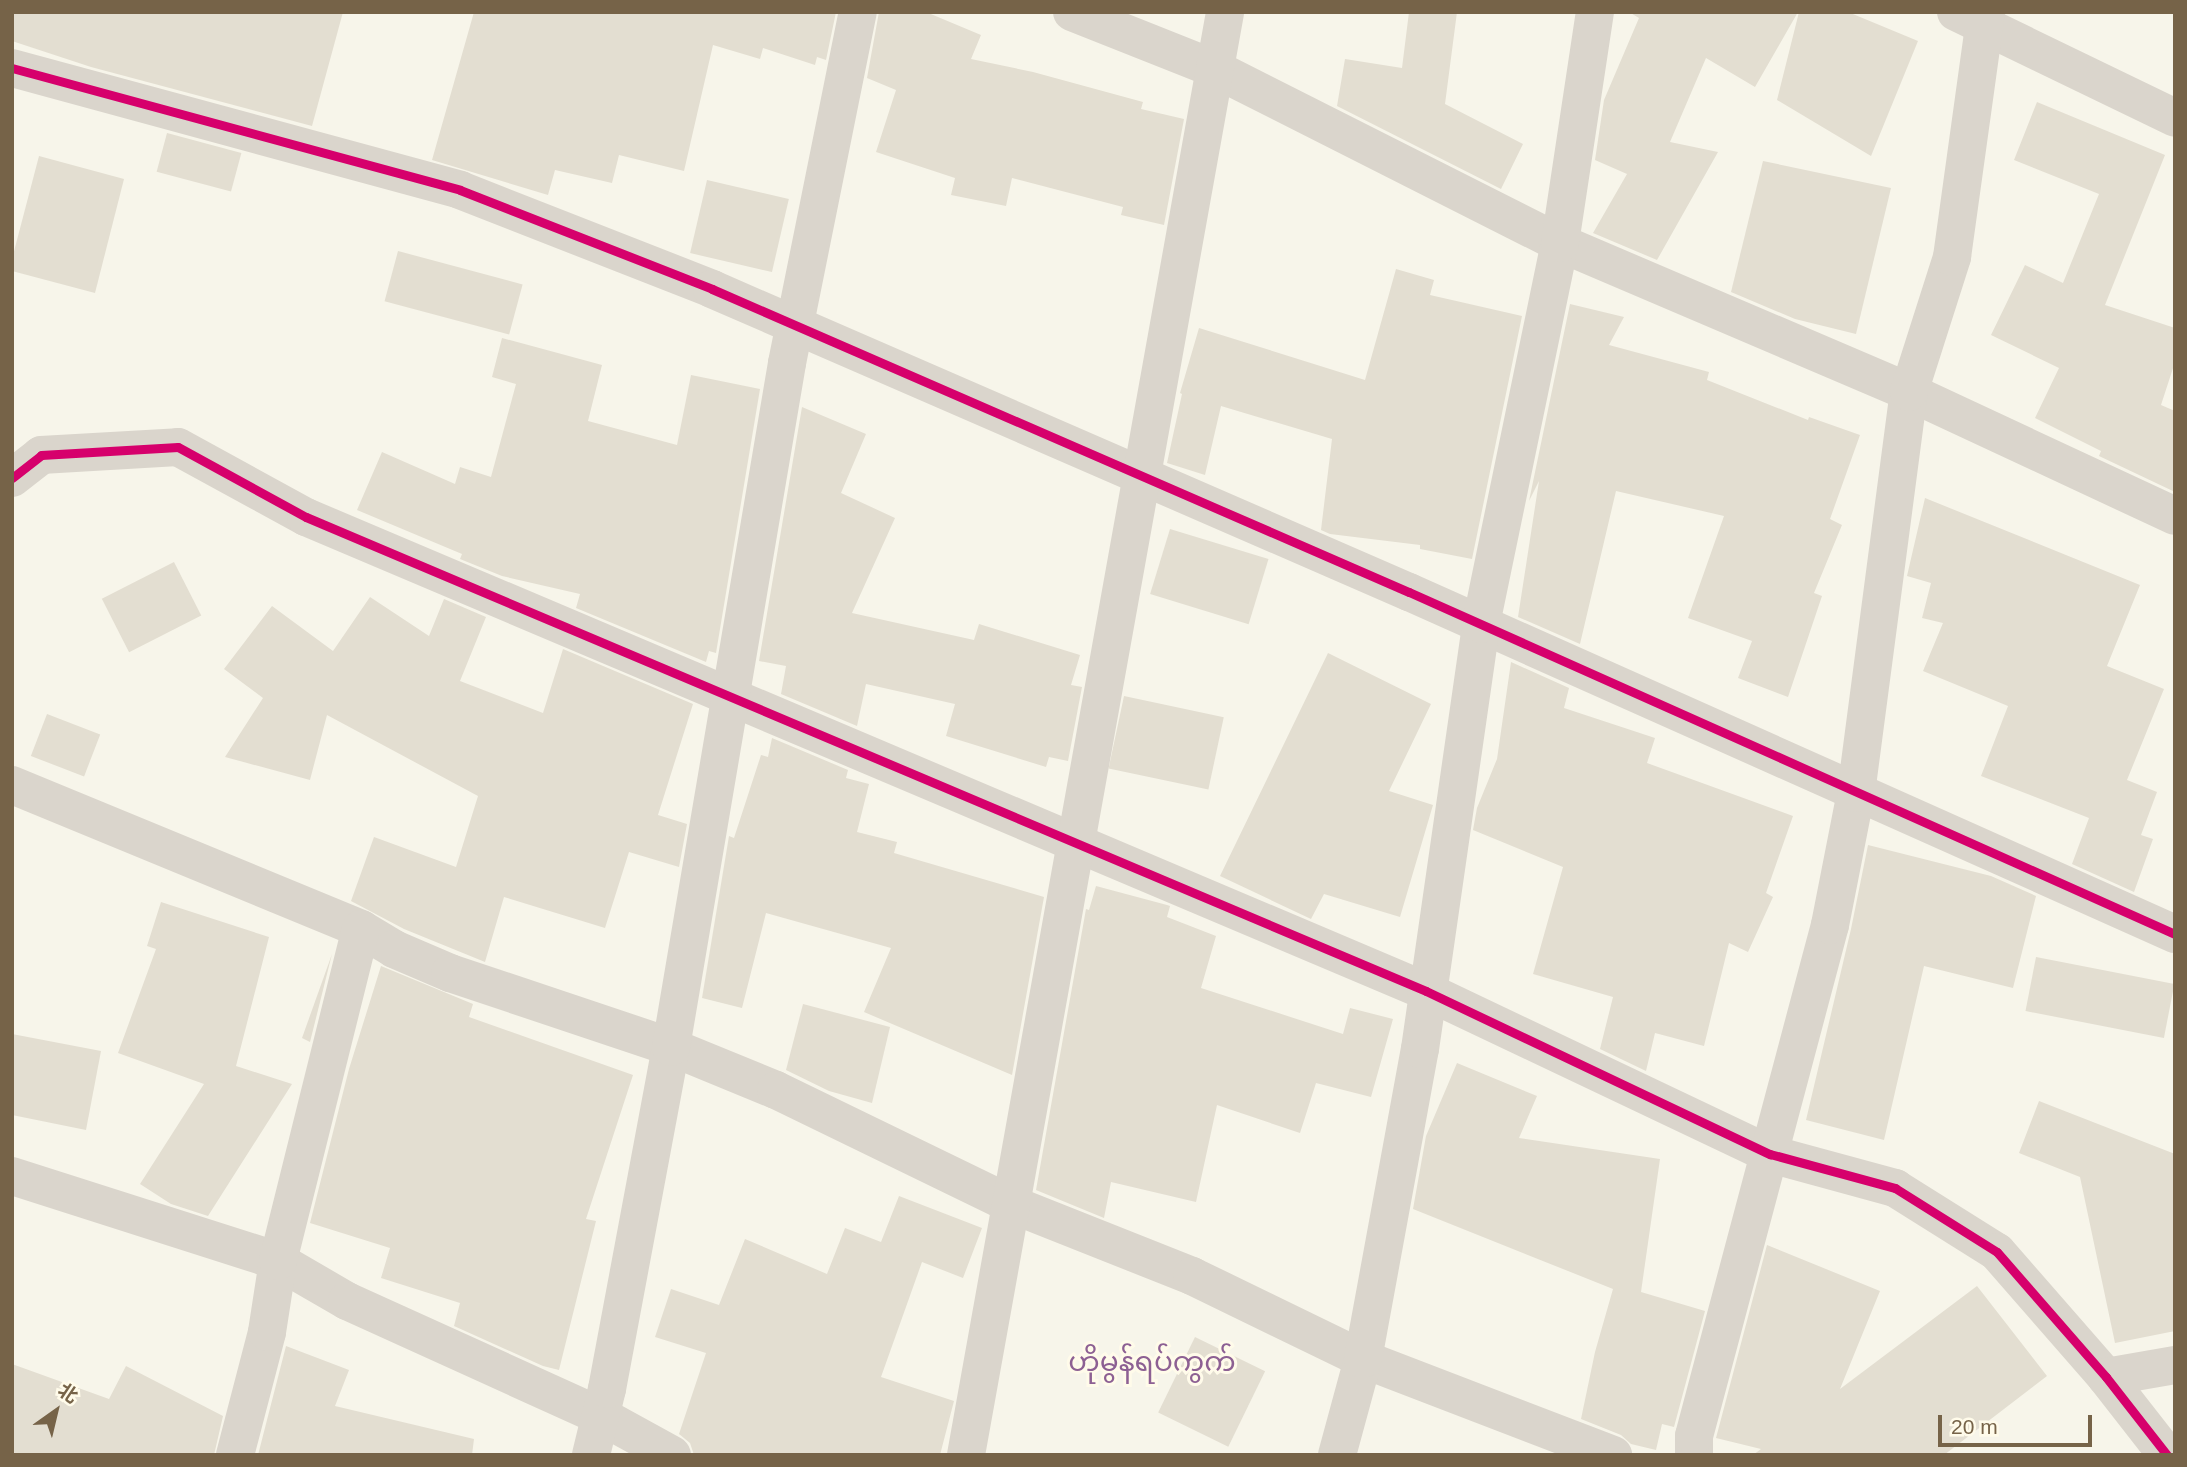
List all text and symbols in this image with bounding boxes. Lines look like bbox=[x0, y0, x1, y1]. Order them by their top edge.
district label: ဟိုမွန်ရပ်ကွက် bbox=[1068, 1345, 1236, 1379]
north arrow bbox=[21, 1376, 91, 1446]
text: 北 bbox=[54, 1379, 82, 1407]
scale bar bbox=[1942, 1400, 2096, 1444]
text: 20 m bbox=[1951, 1415, 1998, 1438]

